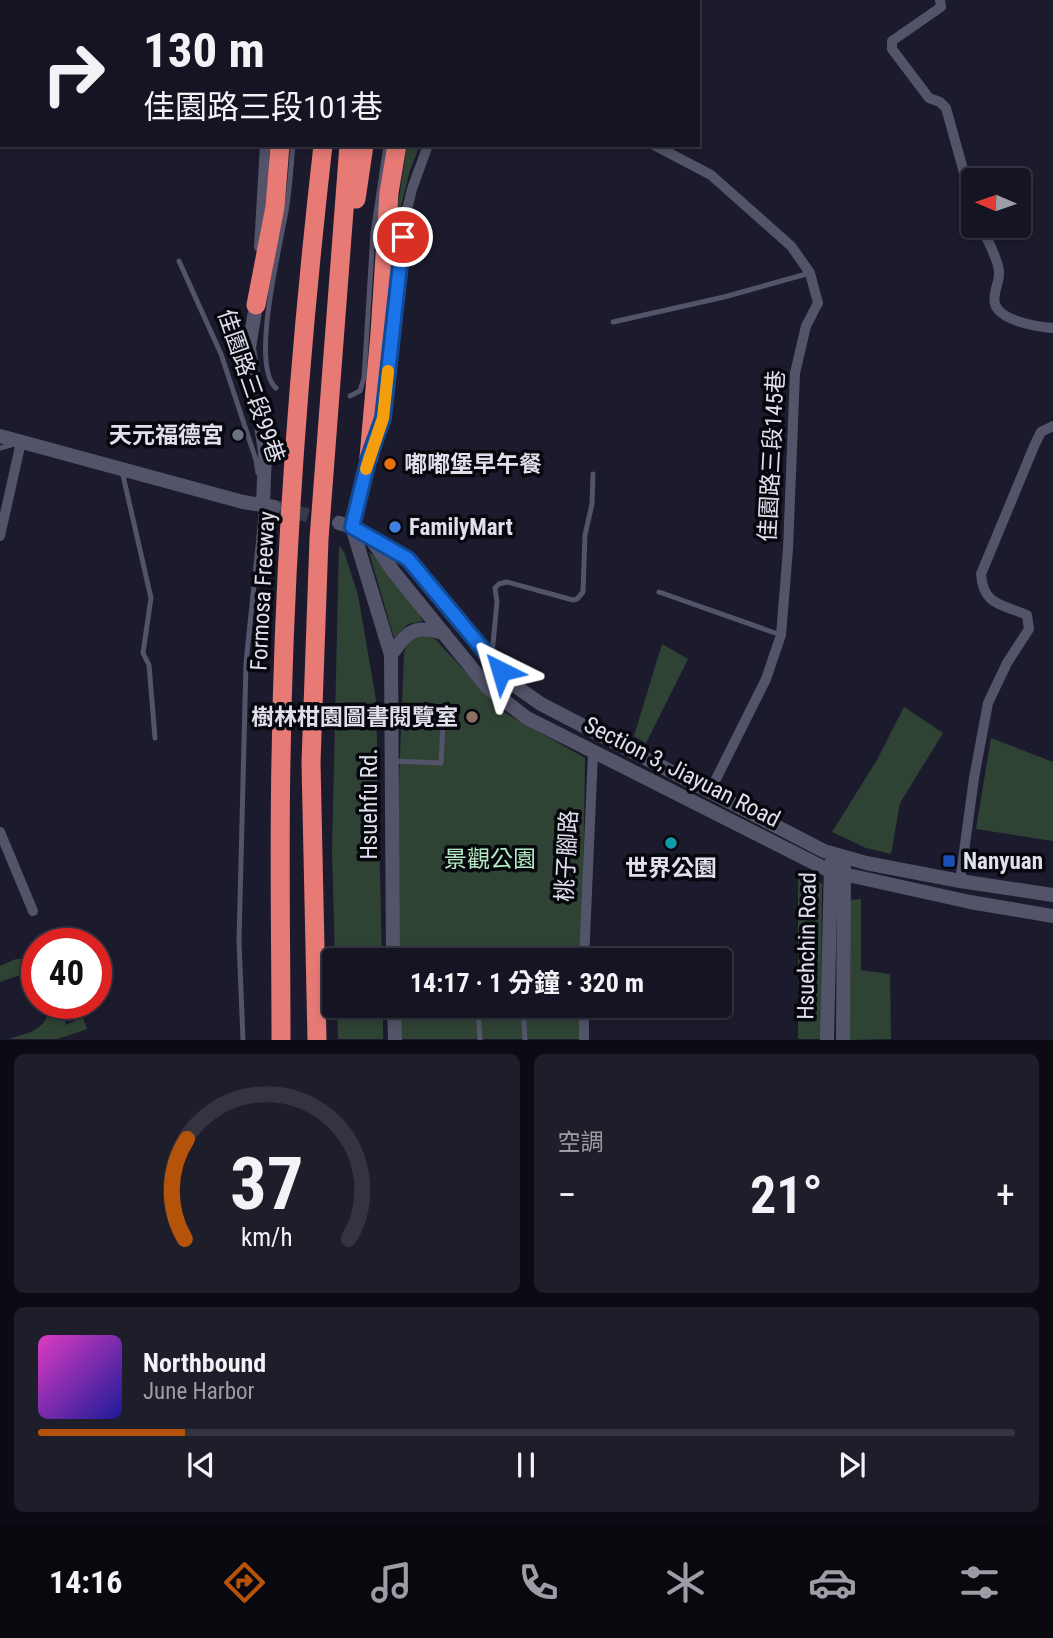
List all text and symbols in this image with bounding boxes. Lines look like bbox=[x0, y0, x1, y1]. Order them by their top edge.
text: 130 m bbox=[143, 22, 265, 79]
icon: right bbox=[28, 28, 119, 119]
text: 佳園路三段101巷 bbox=[143, 88, 382, 126]
north arrow bbox=[961, 168, 1031, 238]
map controls bbox=[961, 168, 1031, 238]
pin bbox=[373, 207, 433, 267]
icon: arrive bbox=[384, 218, 422, 256]
street label: 佳園路三段99巷 bbox=[212, 306, 290, 466]
street label: 佳園路三段145巷 bbox=[754, 369, 790, 543]
place label: 天元福德宮 bbox=[109, 422, 224, 449]
marker: 天元福德宮 bbox=[230, 427, 246, 443]
place label: 嘟嘟堡早午餐 bbox=[404, 451, 542, 478]
marker: 嘟嘟堡早午餐 bbox=[382, 456, 398, 472]
street label: Formosa Freeway bbox=[245, 510, 281, 671]
place label: FamilyMart bbox=[409, 514, 513, 541]
marker: FamilyMart bbox=[387, 519, 403, 535]
position arrow bbox=[464, 634, 538, 708]
place label: 樹林柑園圖書閱覽室 bbox=[251, 704, 458, 731]
marker: 樹林柑園圖書閱覽室 bbox=[464, 709, 480, 725]
street label: Section 3, Jiayuan Road bbox=[580, 711, 784, 833]
street label: Hsuehfu Rd. bbox=[356, 748, 383, 860]
street label: 桃子腳路 bbox=[551, 809, 583, 903]
marker: 世界公園 bbox=[663, 835, 679, 851]
park label: 景觀公園 bbox=[444, 846, 536, 873]
place label: Nanyuan bbox=[963, 848, 1043, 875]
marker: Nanyuan bbox=[941, 853, 957, 869]
place label: 世界公園 bbox=[625, 855, 717, 882]
street label: Hsuehchin Road bbox=[792, 872, 822, 1020]
speed limit sign: 40 bbox=[21, 928, 112, 1019]
text: 14:17 · 1 分鐘 · 320 m bbox=[410, 968, 644, 998]
text: 空調 bbox=[558, 1129, 604, 1156]
text: 37 bbox=[230, 1142, 304, 1228]
text: 21° bbox=[750, 1165, 823, 1226]
text: − bbox=[558, 1173, 577, 1217]
text: + bbox=[996, 1173, 1015, 1217]
text: km/h bbox=[241, 1223, 292, 1252]
text: Northbound bbox=[143, 1348, 266, 1378]
text: June Harbor bbox=[143, 1378, 255, 1405]
icon: previous bbox=[182, 1446, 220, 1484]
icon: pause bbox=[507, 1446, 545, 1484]
icon: next bbox=[833, 1446, 871, 1484]
icon: directions bbox=[220, 1558, 269, 1607]
icon: music bbox=[367, 1558, 416, 1607]
icon: phone bbox=[514, 1558, 563, 1607]
icon: climate bbox=[661, 1558, 710, 1607]
icon: car bbox=[808, 1558, 857, 1607]
icon: filters bbox=[955, 1558, 1004, 1607]
text: 14:16 bbox=[49, 1563, 122, 1601]

